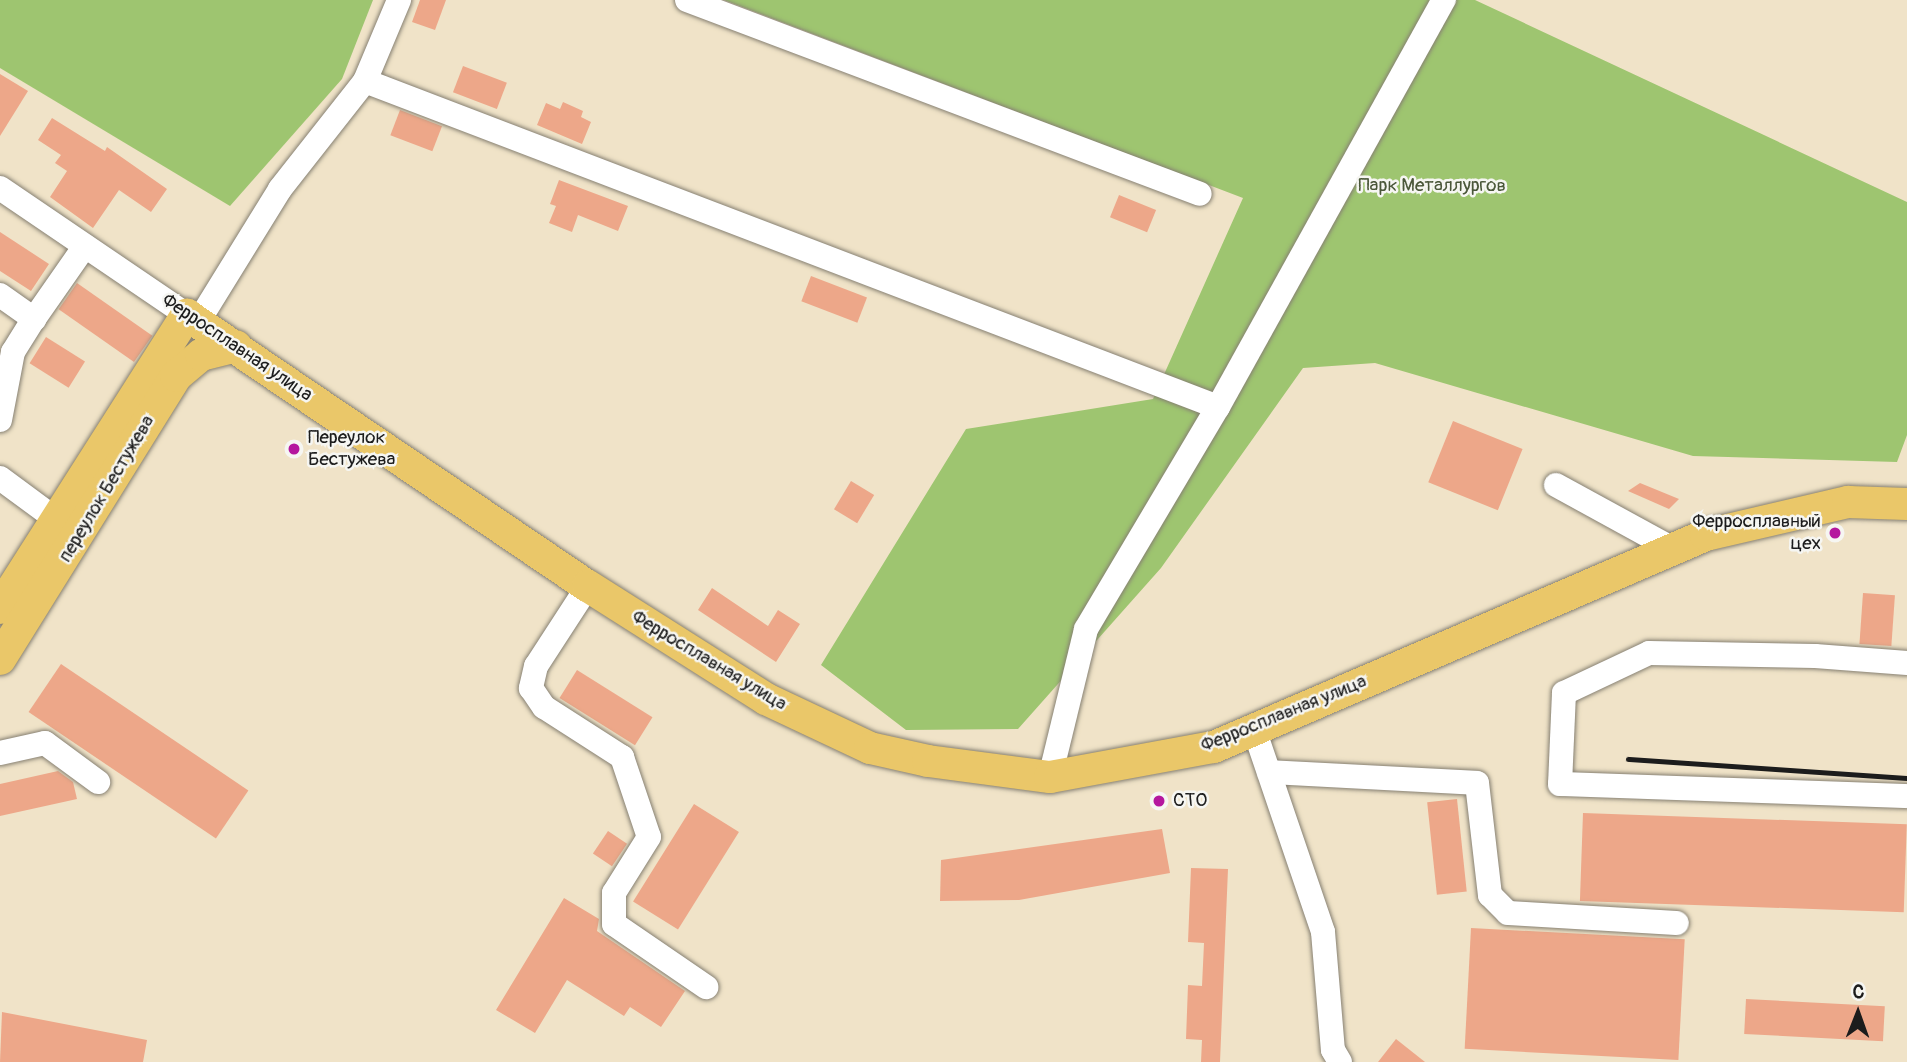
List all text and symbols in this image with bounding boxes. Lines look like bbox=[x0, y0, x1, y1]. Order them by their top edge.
park label: Парк Металлургов bbox=[1358, 175, 1506, 197]
street label: Ферросплавная улица bbox=[157, 289, 317, 407]
street label: переулок Бестужева bbox=[54, 412, 160, 566]
place label: Переулок Бестужева bbox=[308, 427, 395, 471]
marker: Переулок Бестужева bbox=[286, 441, 302, 457]
place label: Ферросплавный цех bbox=[1692, 511, 1821, 555]
marker: Ферросплавный цех bbox=[1827, 525, 1843, 541]
street label: Ферросплавная улица bbox=[628, 606, 790, 716]
street label: Ферросплавная улица bbox=[1198, 670, 1370, 758]
place label: СТО bbox=[1173, 790, 1207, 812]
marker: СТО bbox=[1151, 793, 1167, 809]
north arrow bbox=[1823, 978, 1893, 1048]
text: С bbox=[1852, 980, 1864, 1004]

